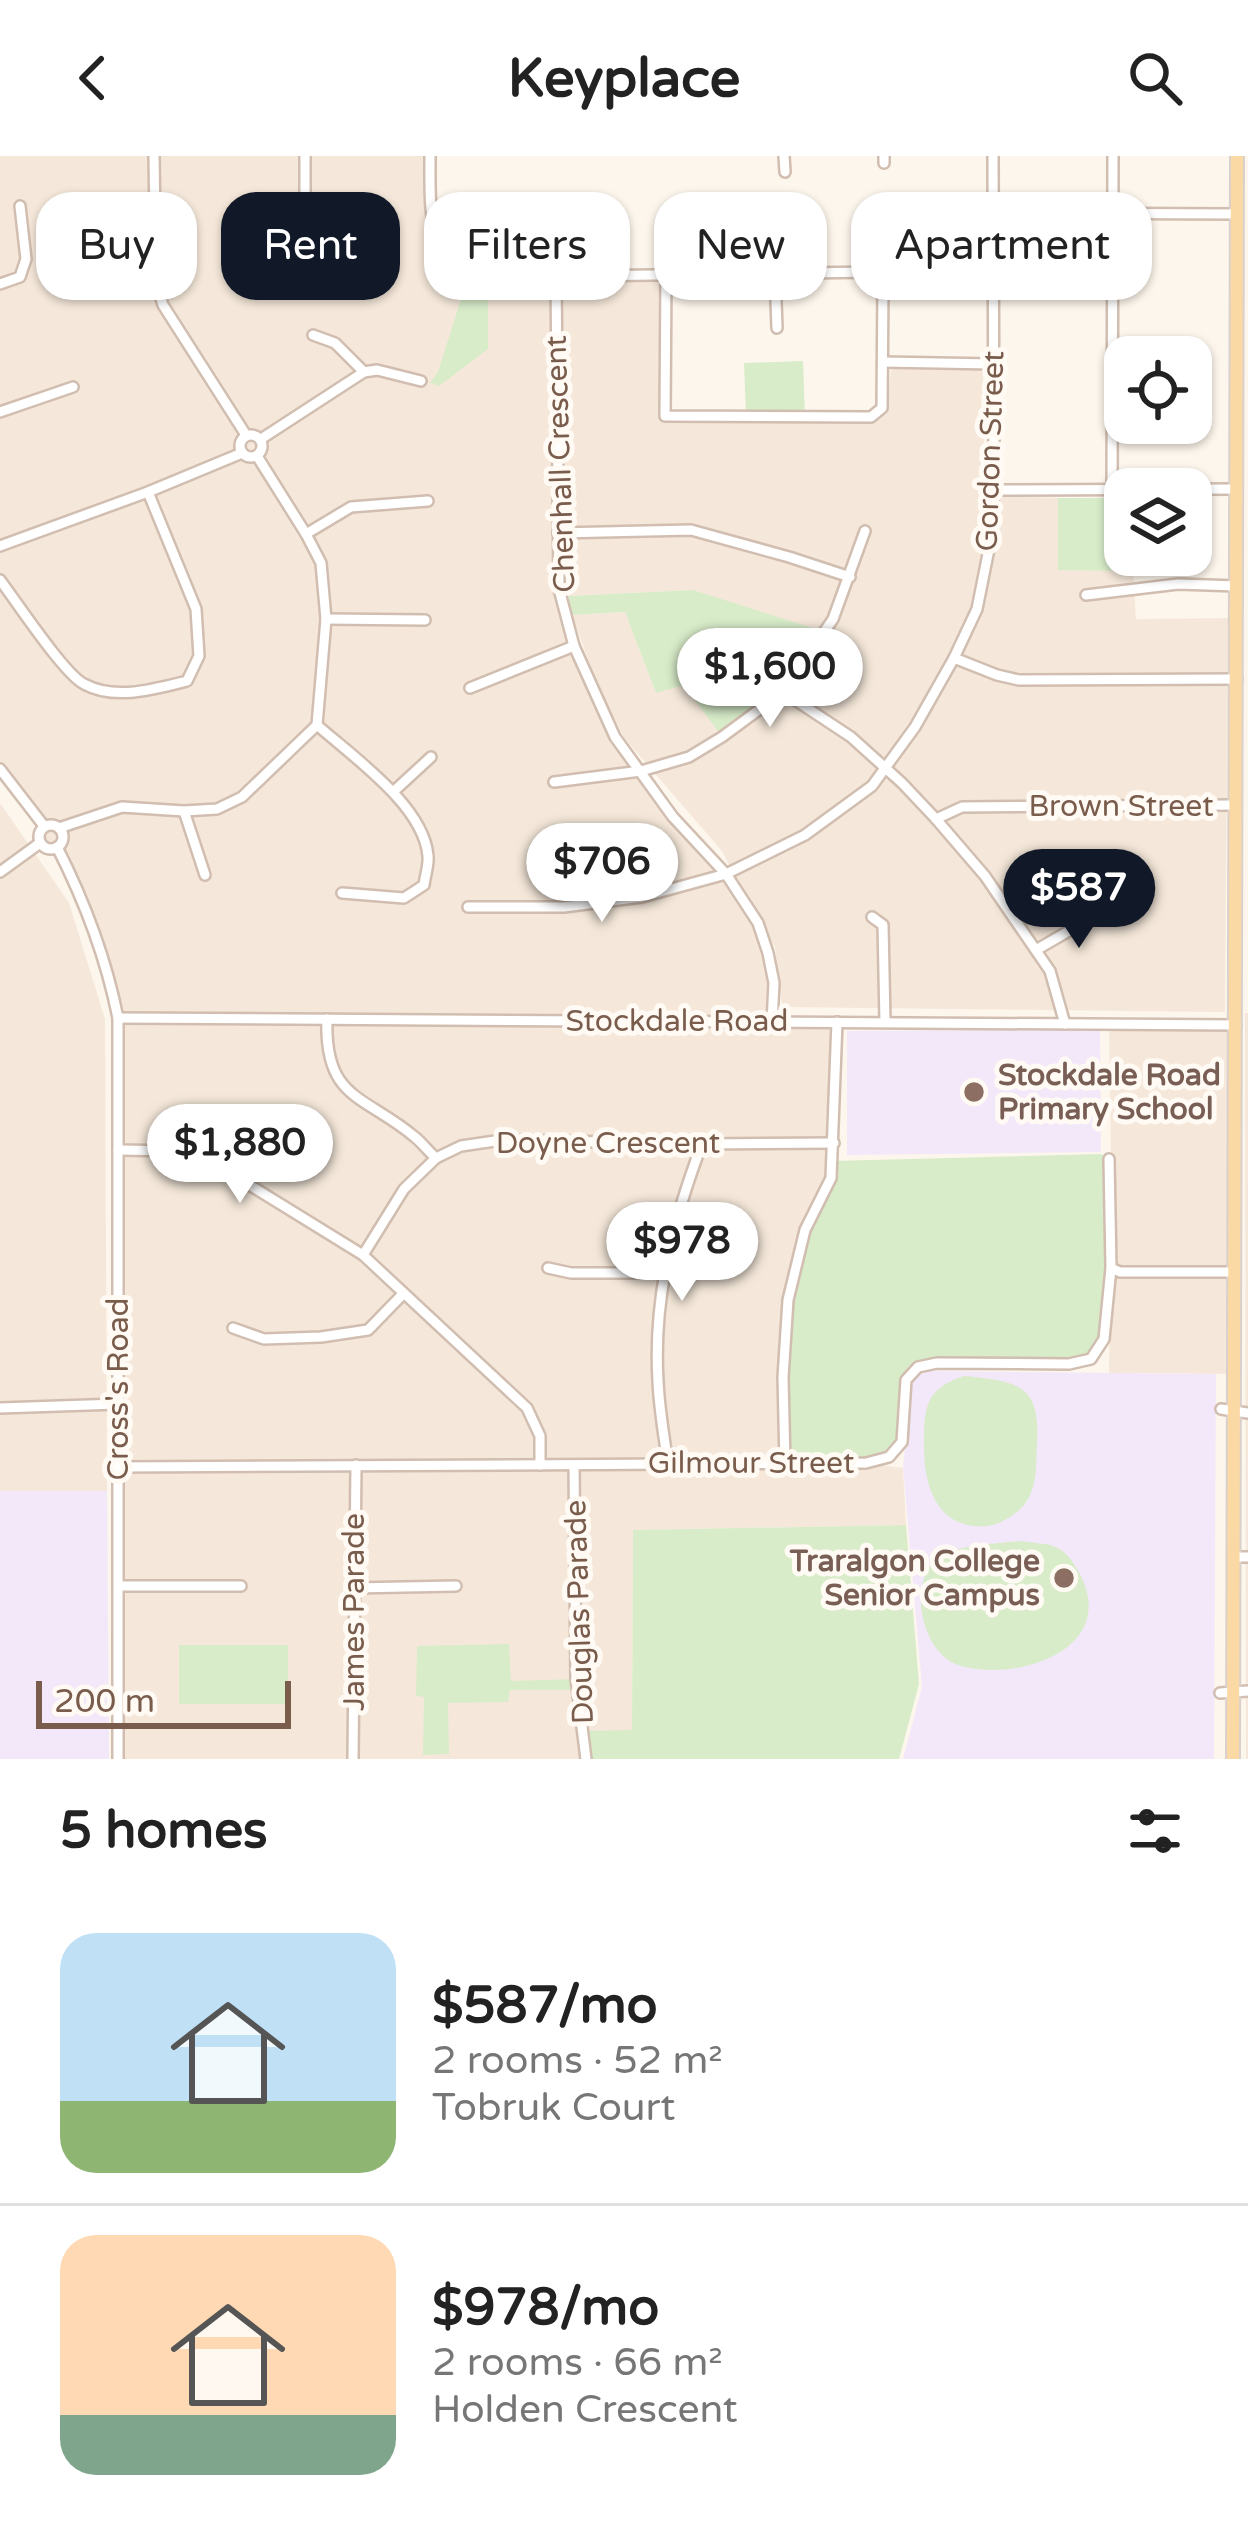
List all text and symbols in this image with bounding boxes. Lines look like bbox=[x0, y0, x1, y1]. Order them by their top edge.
icon: back bbox=[60, 45, 126, 111]
icon: search bbox=[1122, 45, 1188, 111]
text: Keyplace bbox=[508, 46, 740, 111]
chip: Buy bbox=[36, 192, 197, 300]
chip: Rent bbox=[221, 192, 400, 300]
chip: Filters bbox=[424, 192, 630, 300]
chip: New bbox=[654, 192, 827, 300]
chip: Apartment bbox=[851, 192, 1152, 300]
street label: Chenhall Crescent bbox=[538, 335, 583, 593]
map controls bbox=[1104, 336, 1212, 576]
button: locate bbox=[1104, 336, 1212, 444]
street label: Gordon Street bbox=[969, 350, 1012, 552]
button: layers bbox=[1104, 468, 1212, 576]
pin: $1,600 bbox=[672, 628, 868, 730]
text: $1,600 bbox=[704, 643, 836, 690]
street label: Brown Street bbox=[1028, 788, 1214, 825]
pin: $706 bbox=[531, 823, 673, 925]
text: $706 bbox=[553, 838, 651, 885]
pin: $587 bbox=[1008, 849, 1150, 951]
text: $587 bbox=[1030, 864, 1128, 911]
street label: Stockdale Road bbox=[566, 1003, 788, 1040]
place label: Stockdale Road Primary School bbox=[998, 1057, 1221, 1128]
marker: Stockdale Road Primary School bbox=[961, 1079, 987, 1105]
pin: $1,880 bbox=[142, 1104, 338, 1206]
text: $1,880 bbox=[174, 1119, 306, 1166]
street label: Doyne Crescent bbox=[496, 1125, 720, 1162]
pin: $978 bbox=[611, 1202, 753, 1304]
text: $978 bbox=[633, 1217, 731, 1264]
street label: Cross's Road bbox=[100, 1298, 137, 1480]
street label: Gilmour Street bbox=[648, 1445, 854, 1482]
street label: Douglas Parade bbox=[557, 1499, 602, 1725]
street label: James Parade bbox=[336, 1513, 373, 1711]
place label: Traralgon College Senior Campus bbox=[789, 1543, 1040, 1614]
marker: Traralgon College Senior Campus bbox=[1051, 1565, 1077, 1591]
scale bar bbox=[36, 1675, 291, 1728]
text: 200 m bbox=[54, 1682, 155, 1721]
icon: filters bbox=[1122, 1798, 1188, 1864]
text: 5 homes bbox=[60, 1800, 268, 1862]
text: $587/mo bbox=[432, 1975, 658, 2037]
icon: home bbox=[156, 1981, 300, 2125]
text: 2 rooms · 52 m² bbox=[432, 2037, 723, 2084]
text: Tobruk Court bbox=[432, 2084, 675, 2131]
text: $978/mo bbox=[432, 2277, 659, 2339]
icon: home bbox=[156, 2283, 300, 2427]
text: 2 rooms · 66 m² bbox=[432, 2339, 723, 2386]
text: Holden Crescent bbox=[432, 2386, 738, 2433]

